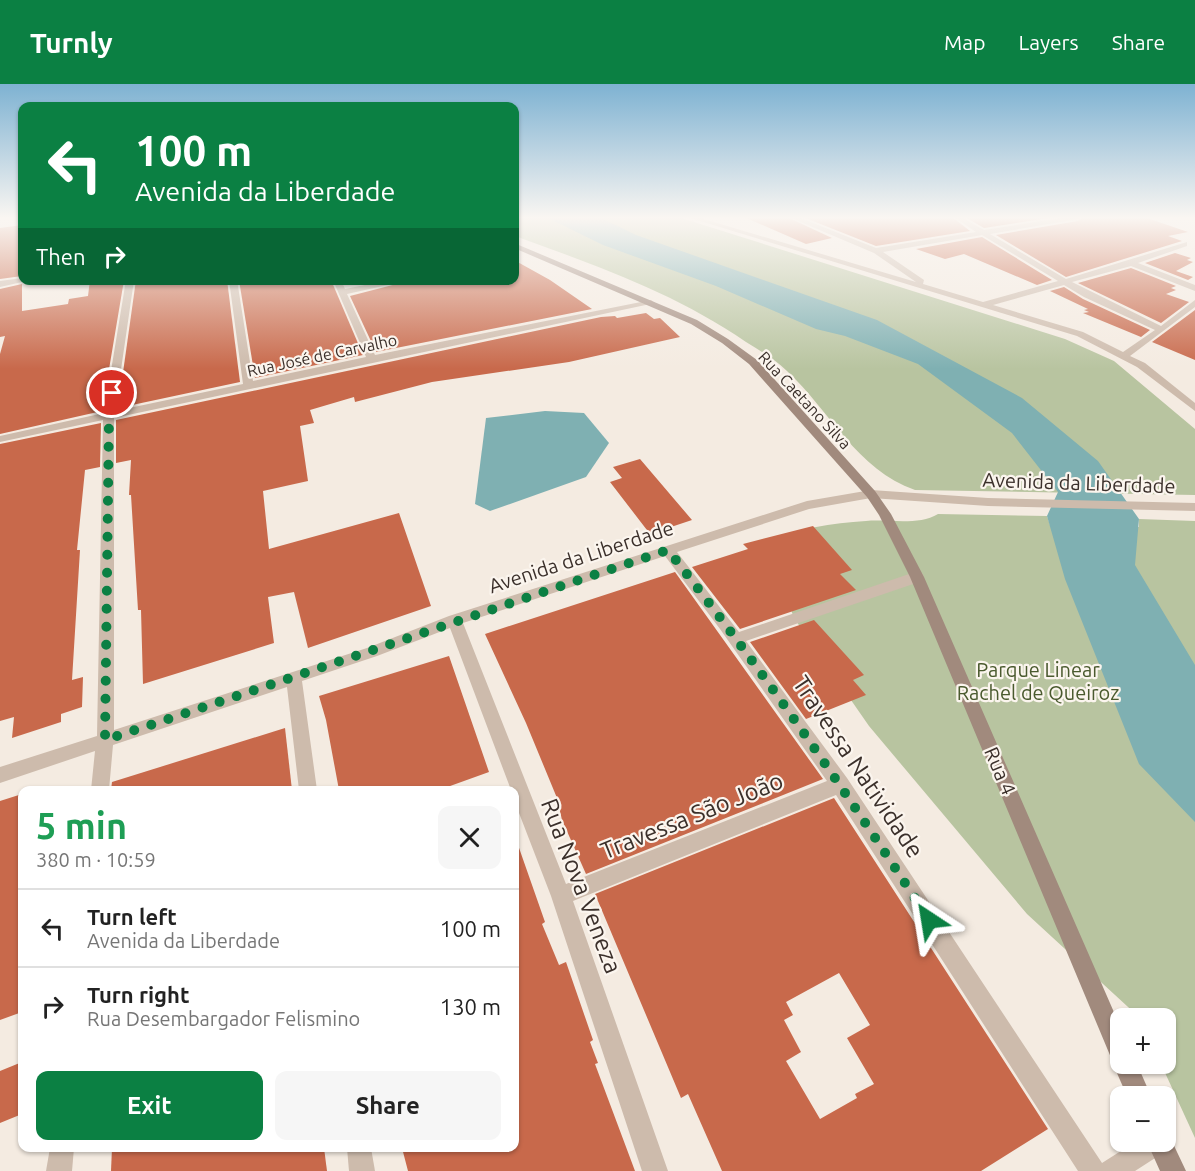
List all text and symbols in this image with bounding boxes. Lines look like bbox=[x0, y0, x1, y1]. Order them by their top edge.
text: Turnly bbox=[30, 27, 113, 58]
text: Map bbox=[944, 30, 985, 54]
text: Layers bbox=[1018, 30, 1079, 54]
text: Share bbox=[1112, 30, 1165, 54]
icon: left bbox=[36, 126, 114, 204]
text: 100 m bbox=[135, 127, 252, 174]
text: Avenida da Liberdade bbox=[135, 176, 396, 206]
icon: right bbox=[98, 240, 131, 273]
text: Then bbox=[36, 244, 86, 269]
street label: Rua José de Carvalho bbox=[245, 330, 399, 380]
street label: Rua Caetano Silva bbox=[755, 347, 855, 453]
pin bbox=[86, 367, 137, 418]
icon: arrive bbox=[95, 376, 128, 409]
street label: Avenida da Liberdade bbox=[982, 468, 1176, 497]
street label: Avenida da Liberdade bbox=[486, 516, 676, 597]
park label: Parque Linear Rachel de Queiroz bbox=[957, 658, 1119, 704]
street label: Travessa Natividade bbox=[788, 671, 929, 863]
street label: Rua 4 bbox=[980, 743, 1021, 798]
street label: Travessa São João bbox=[597, 767, 787, 864]
street label: Rua Nova Veneza bbox=[536, 795, 627, 977]
text: 5 min bbox=[36, 805, 127, 846]
button: close bbox=[438, 806, 501, 869]
text: 380 m · 10:59 bbox=[36, 848, 156, 871]
position arrow bbox=[897, 888, 961, 952]
text: Turn left bbox=[87, 904, 177, 929]
icon: left bbox=[36, 912, 69, 945]
text: 100 m bbox=[440, 916, 501, 941]
text: Avenida da Liberdade bbox=[87, 929, 280, 952]
text: Turn right bbox=[87, 982, 189, 1007]
icon: right bbox=[36, 990, 69, 1023]
text: 130 m bbox=[440, 994, 501, 1019]
text: Rua Desembargador Felismino bbox=[87, 1007, 360, 1030]
map controls bbox=[1110, 1008, 1176, 1152]
button: + bbox=[1110, 1008, 1176, 1074]
button: Exit bbox=[36, 1071, 263, 1140]
button: Share bbox=[275, 1071, 501, 1140]
button: − bbox=[1110, 1086, 1176, 1152]

